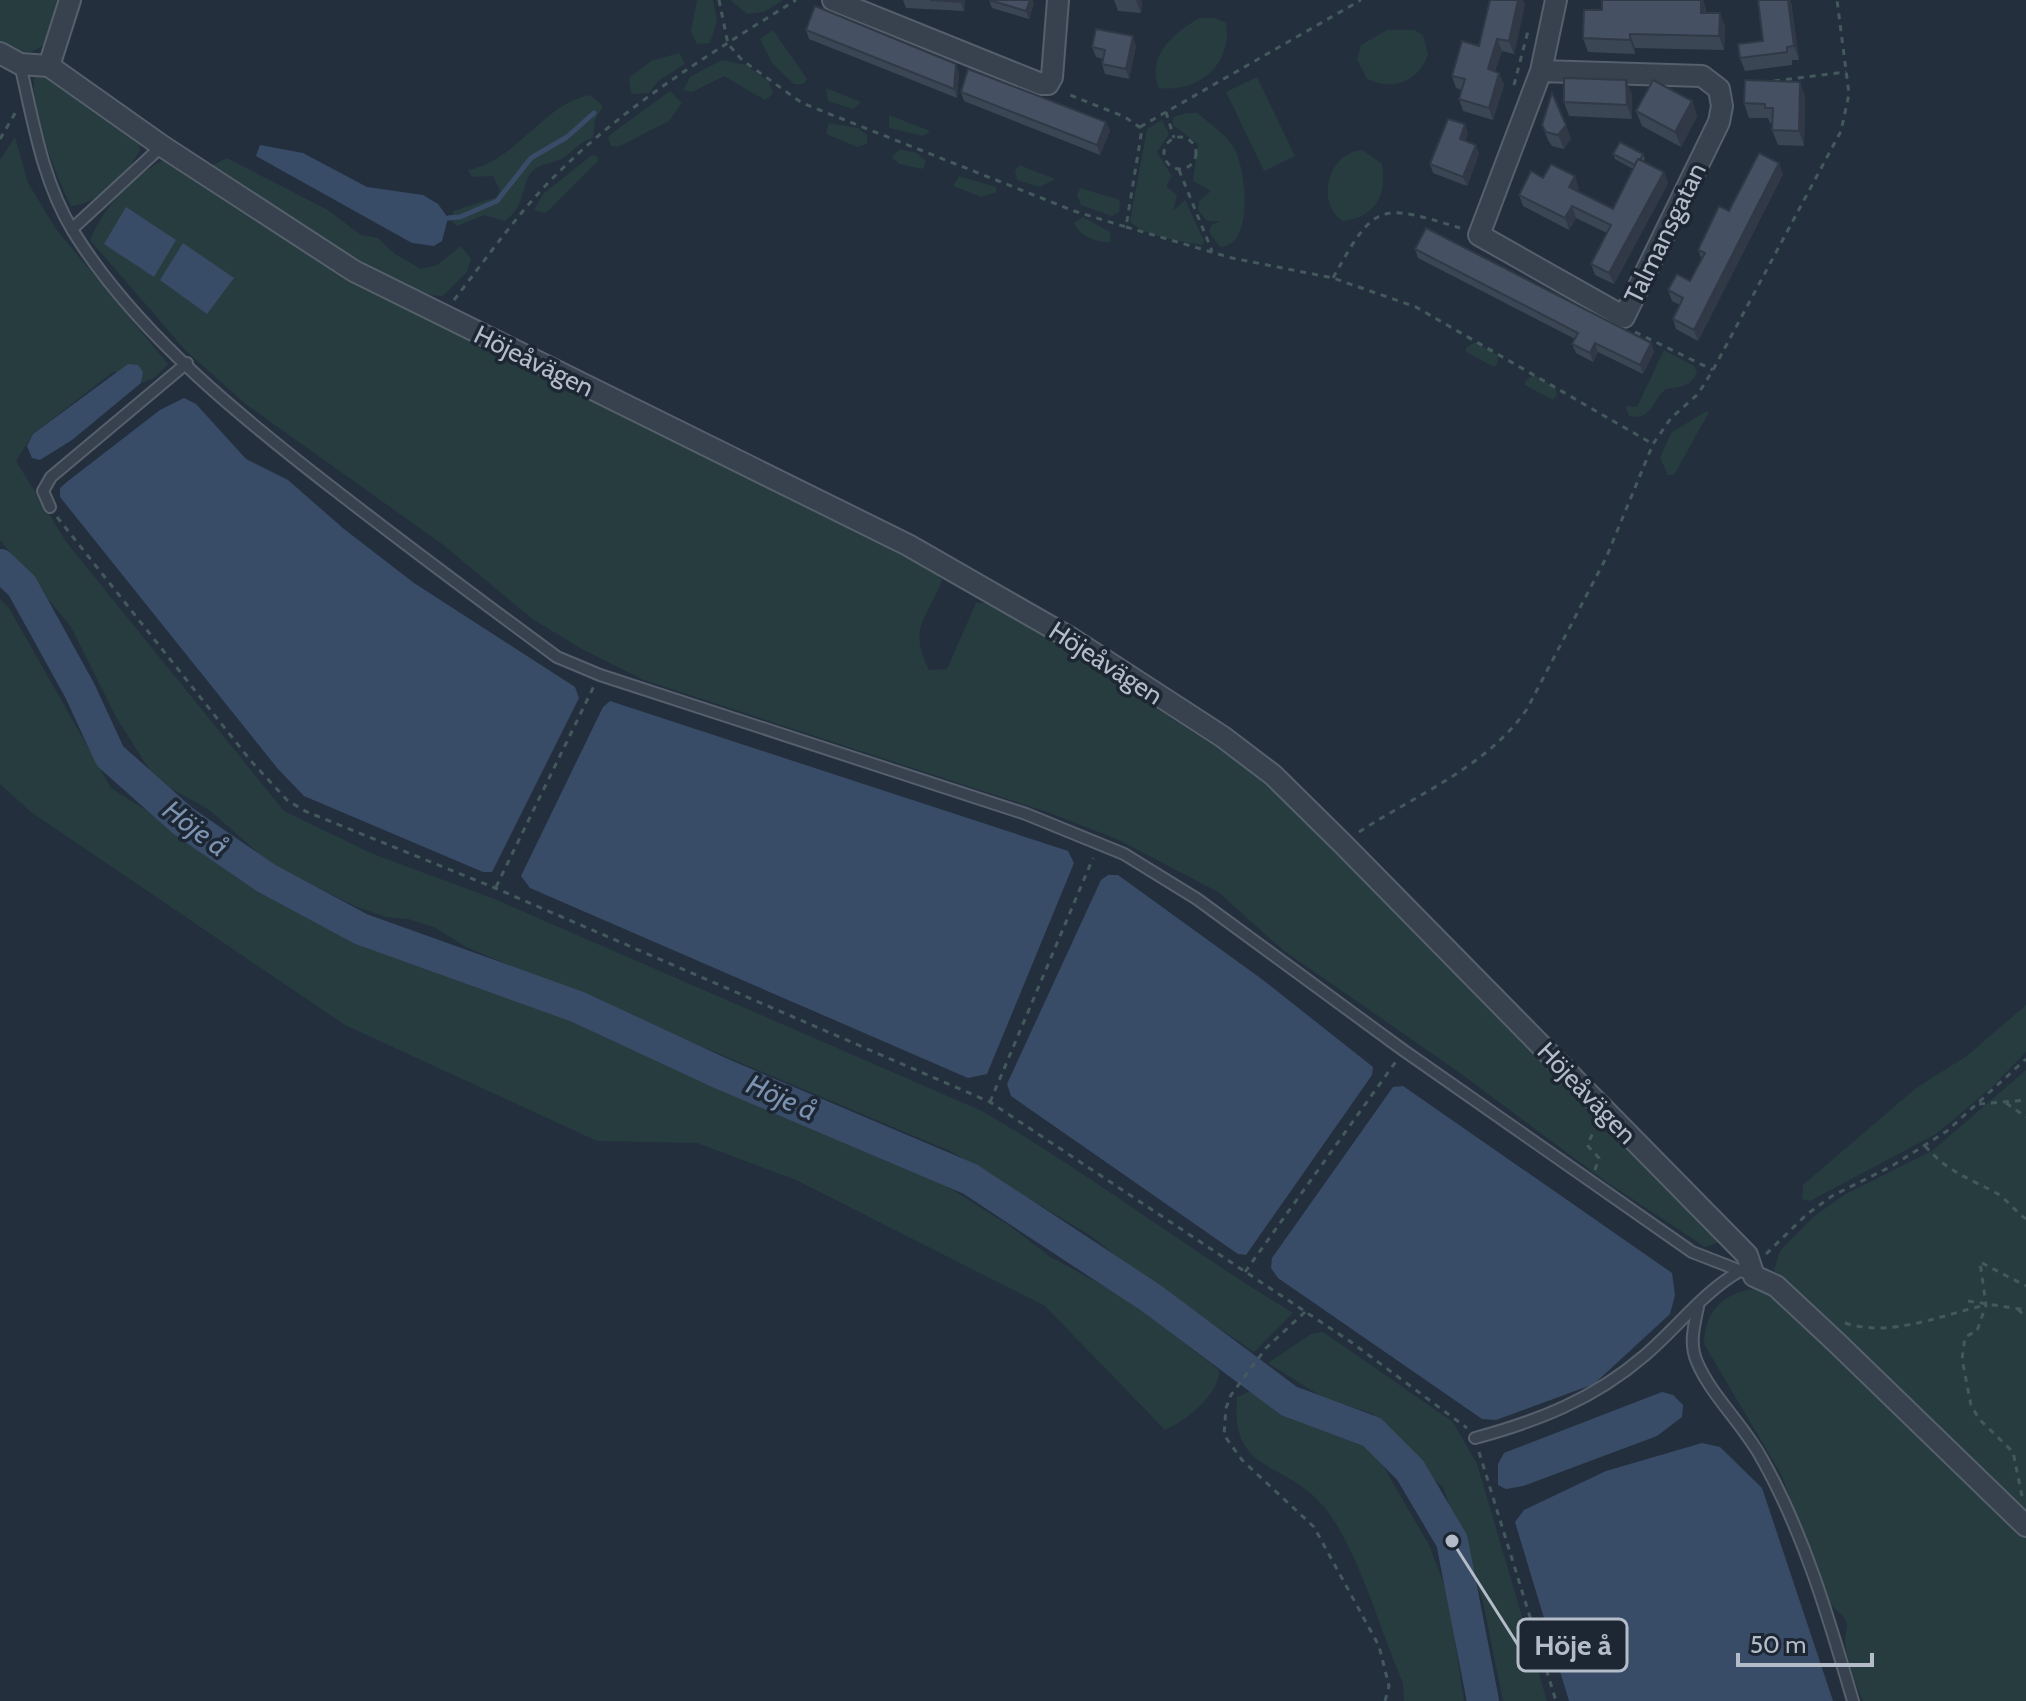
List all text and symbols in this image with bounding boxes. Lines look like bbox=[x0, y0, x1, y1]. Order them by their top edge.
street label: Talmansgatan bbox=[1617, 157, 1713, 309]
street label: Höjeåvägen bbox=[469, 318, 599, 404]
street label: Höjeåvägen bbox=[1043, 614, 1169, 712]
water label: Höje å bbox=[157, 792, 235, 864]
street label: Höjeåvägen bbox=[1531, 1035, 1643, 1151]
water label: Höje å bbox=[742, 1067, 822, 1127]
scale bar bbox=[1738, 1617, 1872, 1667]
callout: Höje å bbox=[1518, 1619, 1627, 1671]
text: Höje å bbox=[1534, 1628, 1612, 1662]
text: 50 m bbox=[1750, 1630, 1806, 1659]

